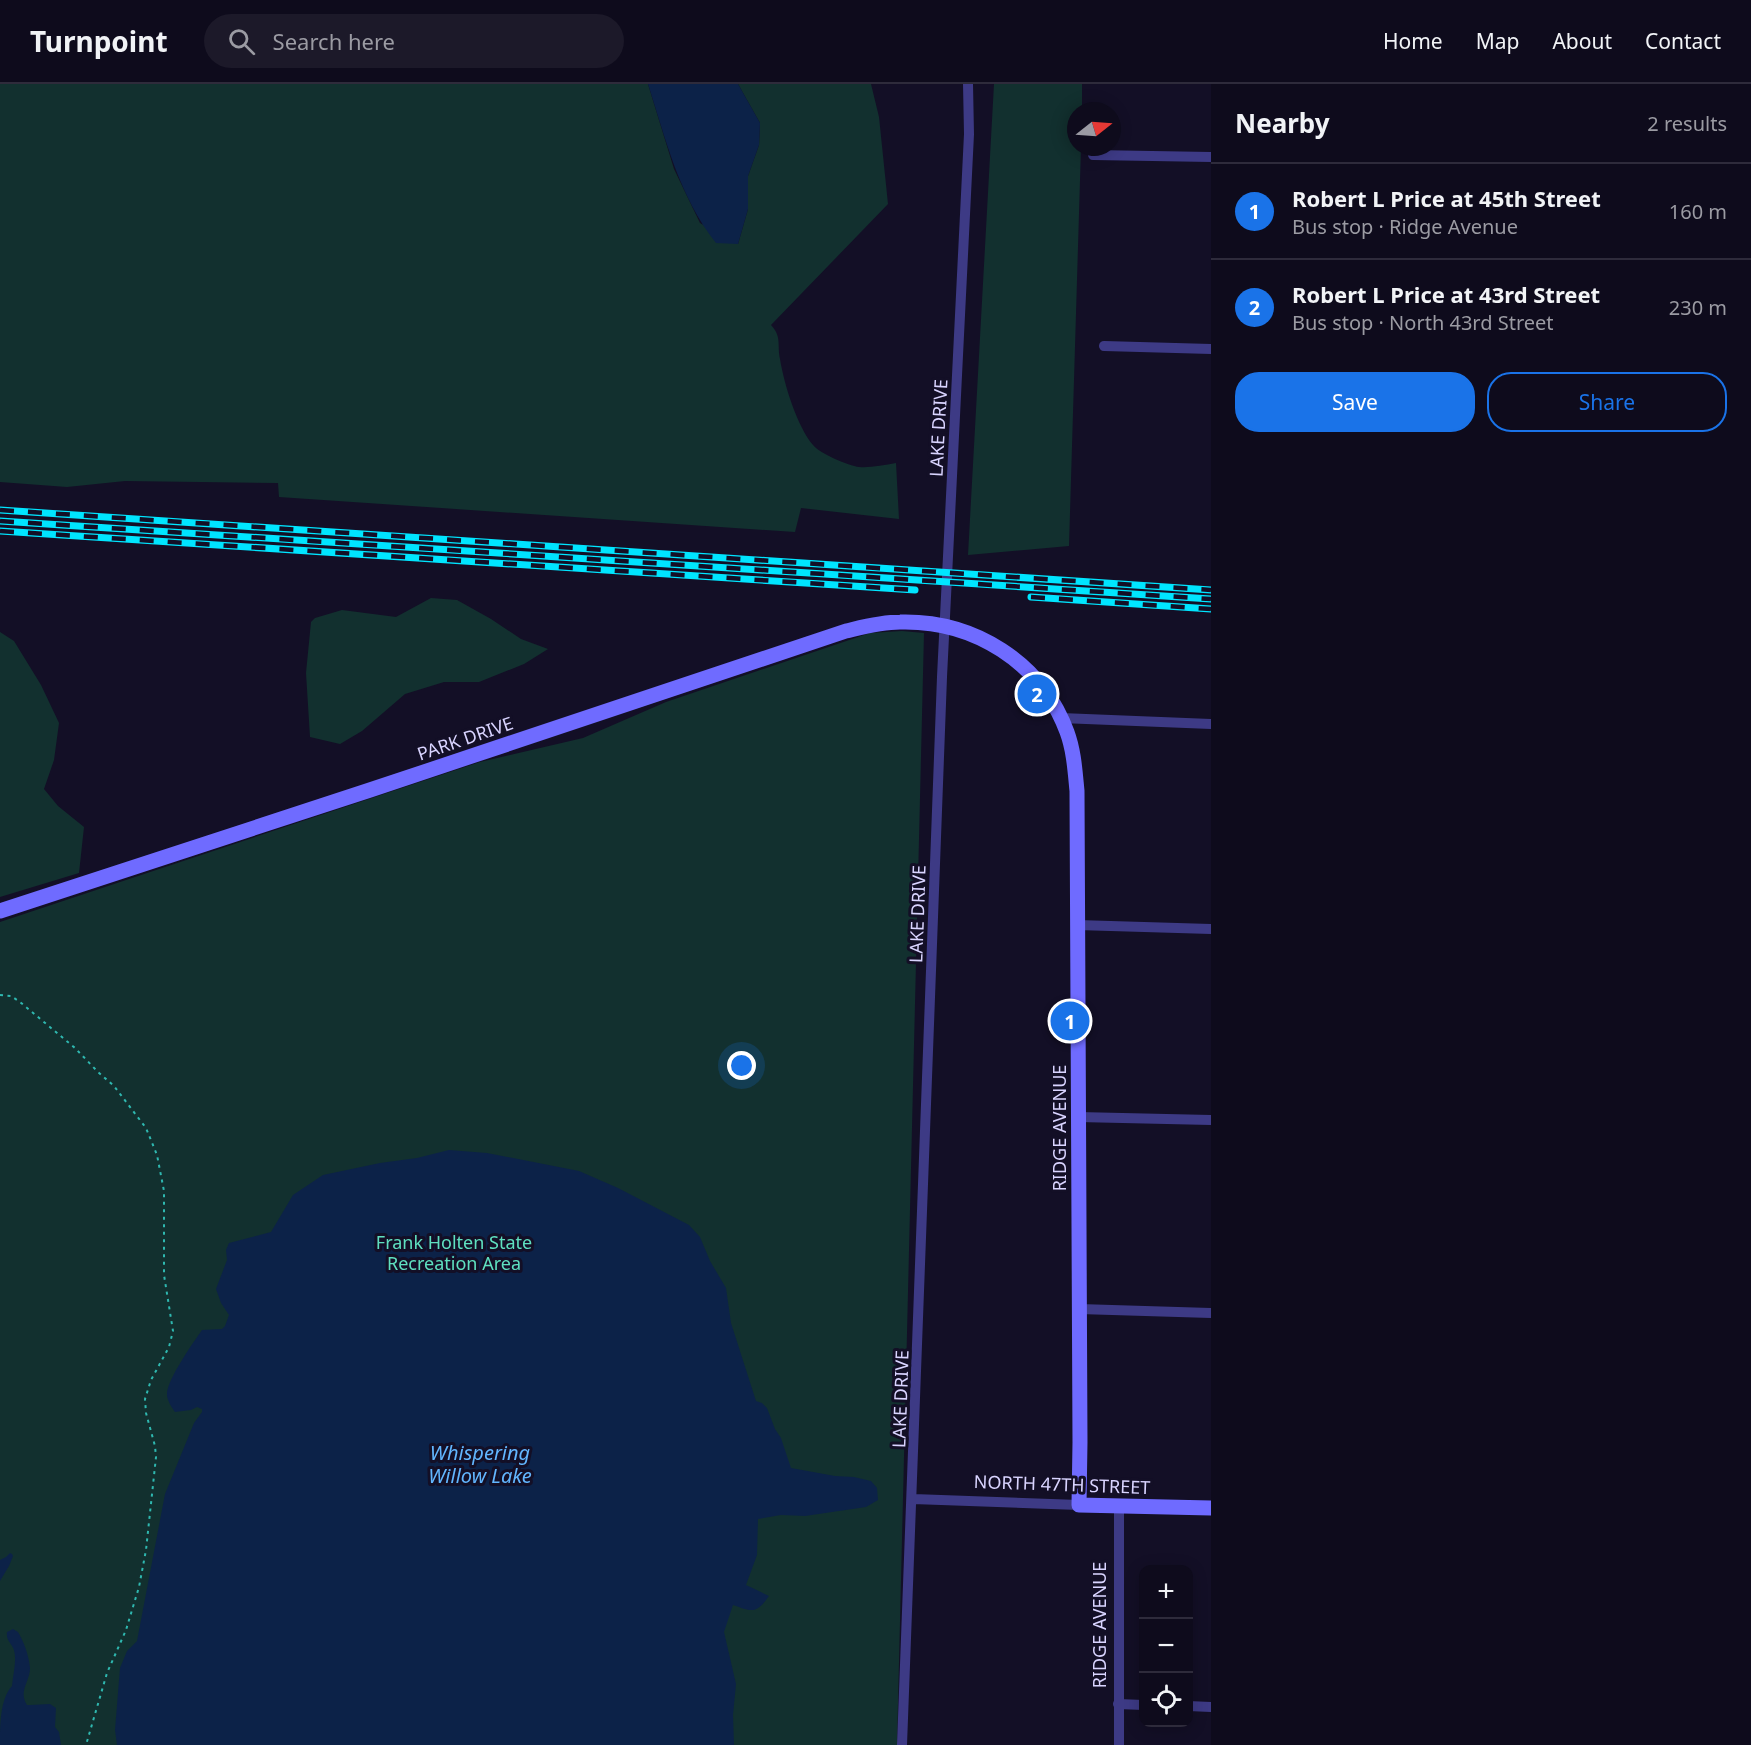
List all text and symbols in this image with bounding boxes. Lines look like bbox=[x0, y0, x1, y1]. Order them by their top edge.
search box bbox=[204, 14, 624, 68]
text: Turnpoint bbox=[30, 22, 168, 60]
icon: search bbox=[225, 25, 258, 58]
text: Search here bbox=[273, 26, 395, 56]
text: Home bbox=[1383, 27, 1443, 55]
text: Map bbox=[1476, 27, 1519, 55]
text: About bbox=[1552, 27, 1612, 55]
text: Contact bbox=[1645, 27, 1721, 55]
north arrow bbox=[1067, 102, 1121, 156]
text: Nearby bbox=[1235, 105, 1330, 141]
text: 2 results bbox=[1647, 110, 1727, 137]
text: Robert L Price at 45th Street bbox=[1292, 183, 1601, 213]
text: 1 bbox=[1249, 198, 1260, 225]
text: 160 m bbox=[1669, 198, 1727, 225]
text: Bus stop · Ridge Avenue bbox=[1292, 213, 1518, 240]
text: Robert L Price at 43rd Street bbox=[1292, 279, 1600, 309]
text: 2 bbox=[1249, 294, 1260, 321]
text: 230 m bbox=[1669, 294, 1727, 321]
text: Bus stop · North 43rd Street bbox=[1292, 309, 1554, 336]
button: Save bbox=[1235, 372, 1475, 432]
button: Share bbox=[1487, 372, 1727, 432]
street label: LAKE DRIVE bbox=[923, 378, 953, 478]
pin: 2 bbox=[1018, 672, 1056, 716]
street label: PARK DRIVE bbox=[414, 710, 516, 766]
street label: LAKE DRIVE bbox=[903, 865, 931, 963]
pin: 1 bbox=[1050, 998, 1090, 1044]
your location bbox=[727, 1051, 756, 1080]
street label: RIDGE AVENUE bbox=[1047, 1065, 1071, 1191]
park label: Frank Holten State Recreation Area bbox=[376, 1230, 532, 1275]
street label: LAKE DRIVE bbox=[886, 1350, 914, 1448]
water label: Whispering Willow Lake bbox=[428, 1439, 532, 1489]
street label: NORTH 47TH STREET bbox=[973, 1469, 1151, 1499]
street label: RIDGE AVENUE bbox=[1087, 1562, 1111, 1688]
map controls bbox=[1139, 1565, 1193, 1727]
button: + bbox=[1139, 1565, 1193, 1619]
button: − bbox=[1139, 1619, 1193, 1673]
button: locate bbox=[1139, 1673, 1193, 1727]

